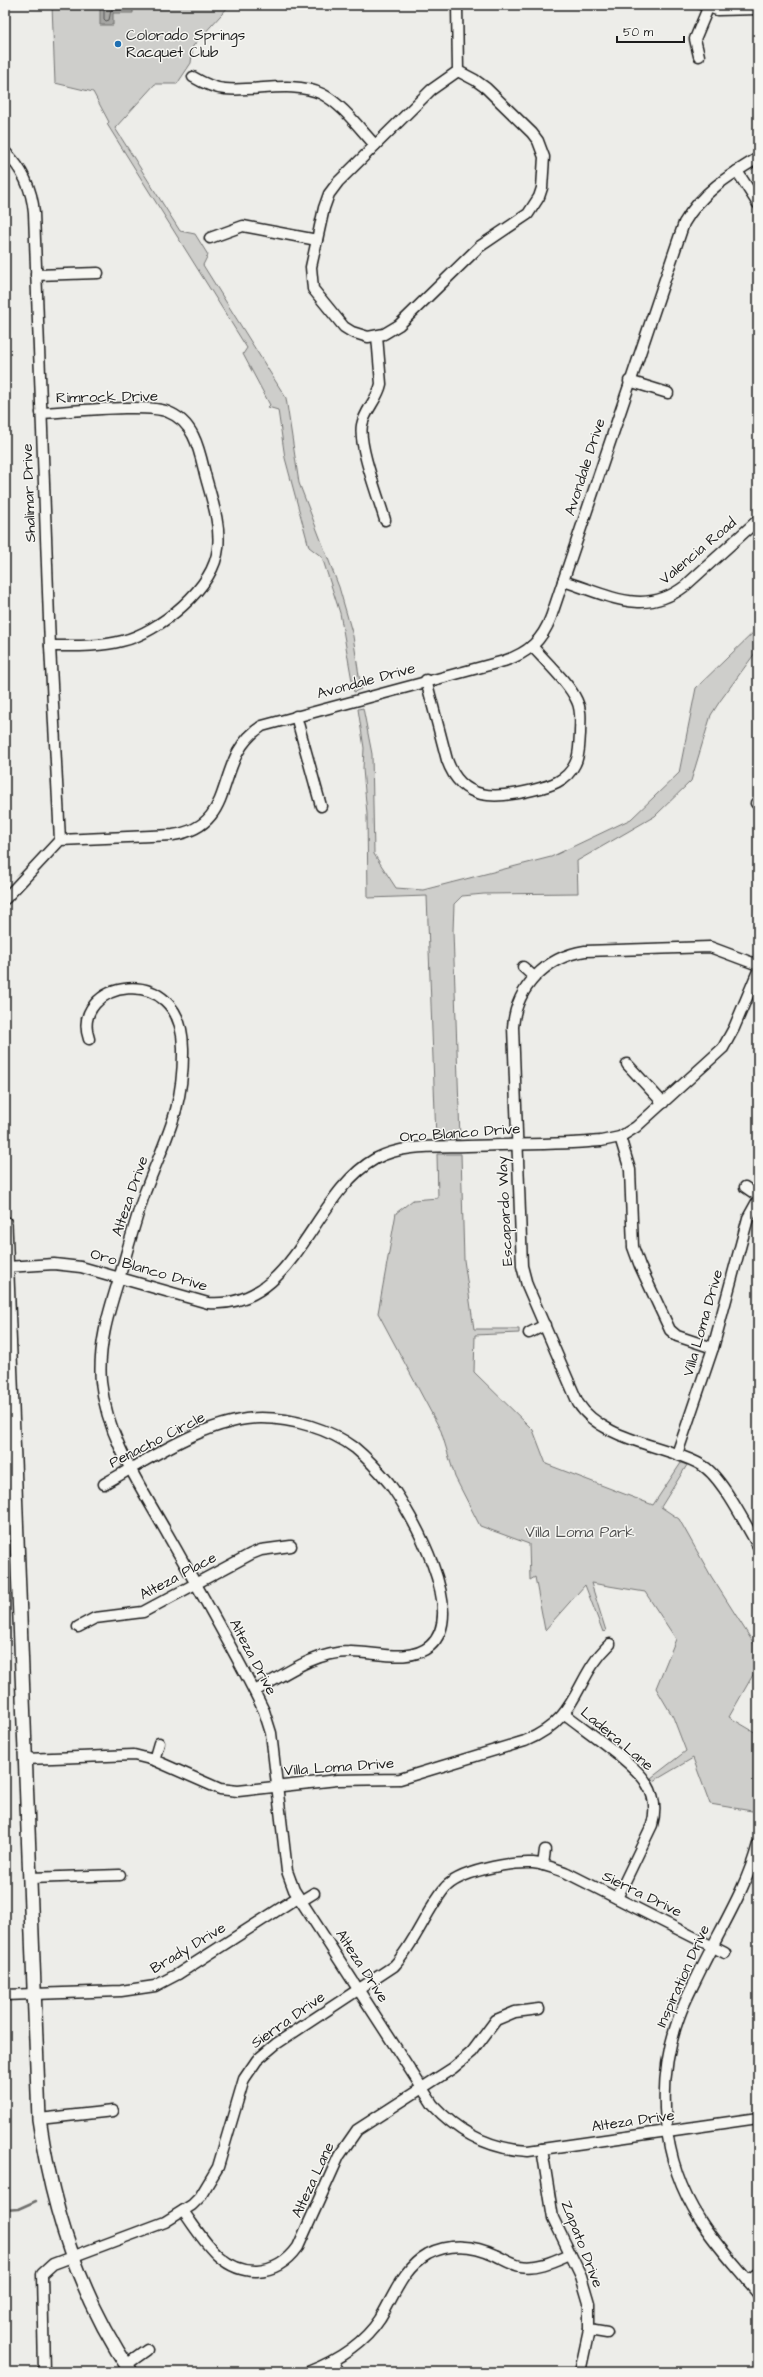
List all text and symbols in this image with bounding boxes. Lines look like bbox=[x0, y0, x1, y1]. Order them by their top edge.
scale bar bbox=[617, 18, 684, 44]
text: 50 m bbox=[623, 24, 654, 41]
place label: Colorado Springs Racquet Club bbox=[126, 25, 246, 63]
marker: Colorado Springs Racquet Club bbox=[113, 39, 123, 49]
street label: Rimrock Drive bbox=[56, 386, 158, 408]
street label: Avondale Drive bbox=[559, 416, 611, 518]
street label: Shalimar Drive bbox=[17, 443, 41, 543]
street label: Valencia Road bbox=[655, 512, 741, 590]
street label: Avondale Drive bbox=[314, 658, 418, 704]
street label: Oro Blanco Drive bbox=[399, 1118, 521, 1148]
street label: Alteza Drive bbox=[106, 1153, 154, 1239]
street label: Escapardo Way bbox=[492, 1156, 519, 1266]
street label: Oro Blanco Drive bbox=[88, 1243, 210, 1297]
street label: Villa Loma Drive bbox=[678, 1267, 728, 1379]
street label: Penacho Circle bbox=[105, 1407, 209, 1473]
park label: Villa Loma Park bbox=[526, 1522, 634, 1543]
street label: Alteza Place bbox=[136, 1547, 220, 1605]
street label: Alteza Drive bbox=[224, 1615, 282, 1699]
street label: Ladera Lane bbox=[576, 1702, 658, 1776]
street label: Villa Loma Drive bbox=[283, 1753, 395, 1781]
street label: Sierra Drive bbox=[599, 1866, 685, 1922]
street label: Brady Drive bbox=[146, 1917, 230, 1980]
street label: Inspiration Drive bbox=[651, 1921, 715, 2031]
street label: Alteza Drive bbox=[330, 1925, 394, 2007]
street label: Sierra Drive bbox=[247, 1987, 329, 2053]
street label: Alteza Drive bbox=[590, 2105, 676, 2137]
street label: Alteza Lane bbox=[286, 2139, 340, 2221]
street label: Zapato Drive bbox=[556, 2197, 608, 2291]

